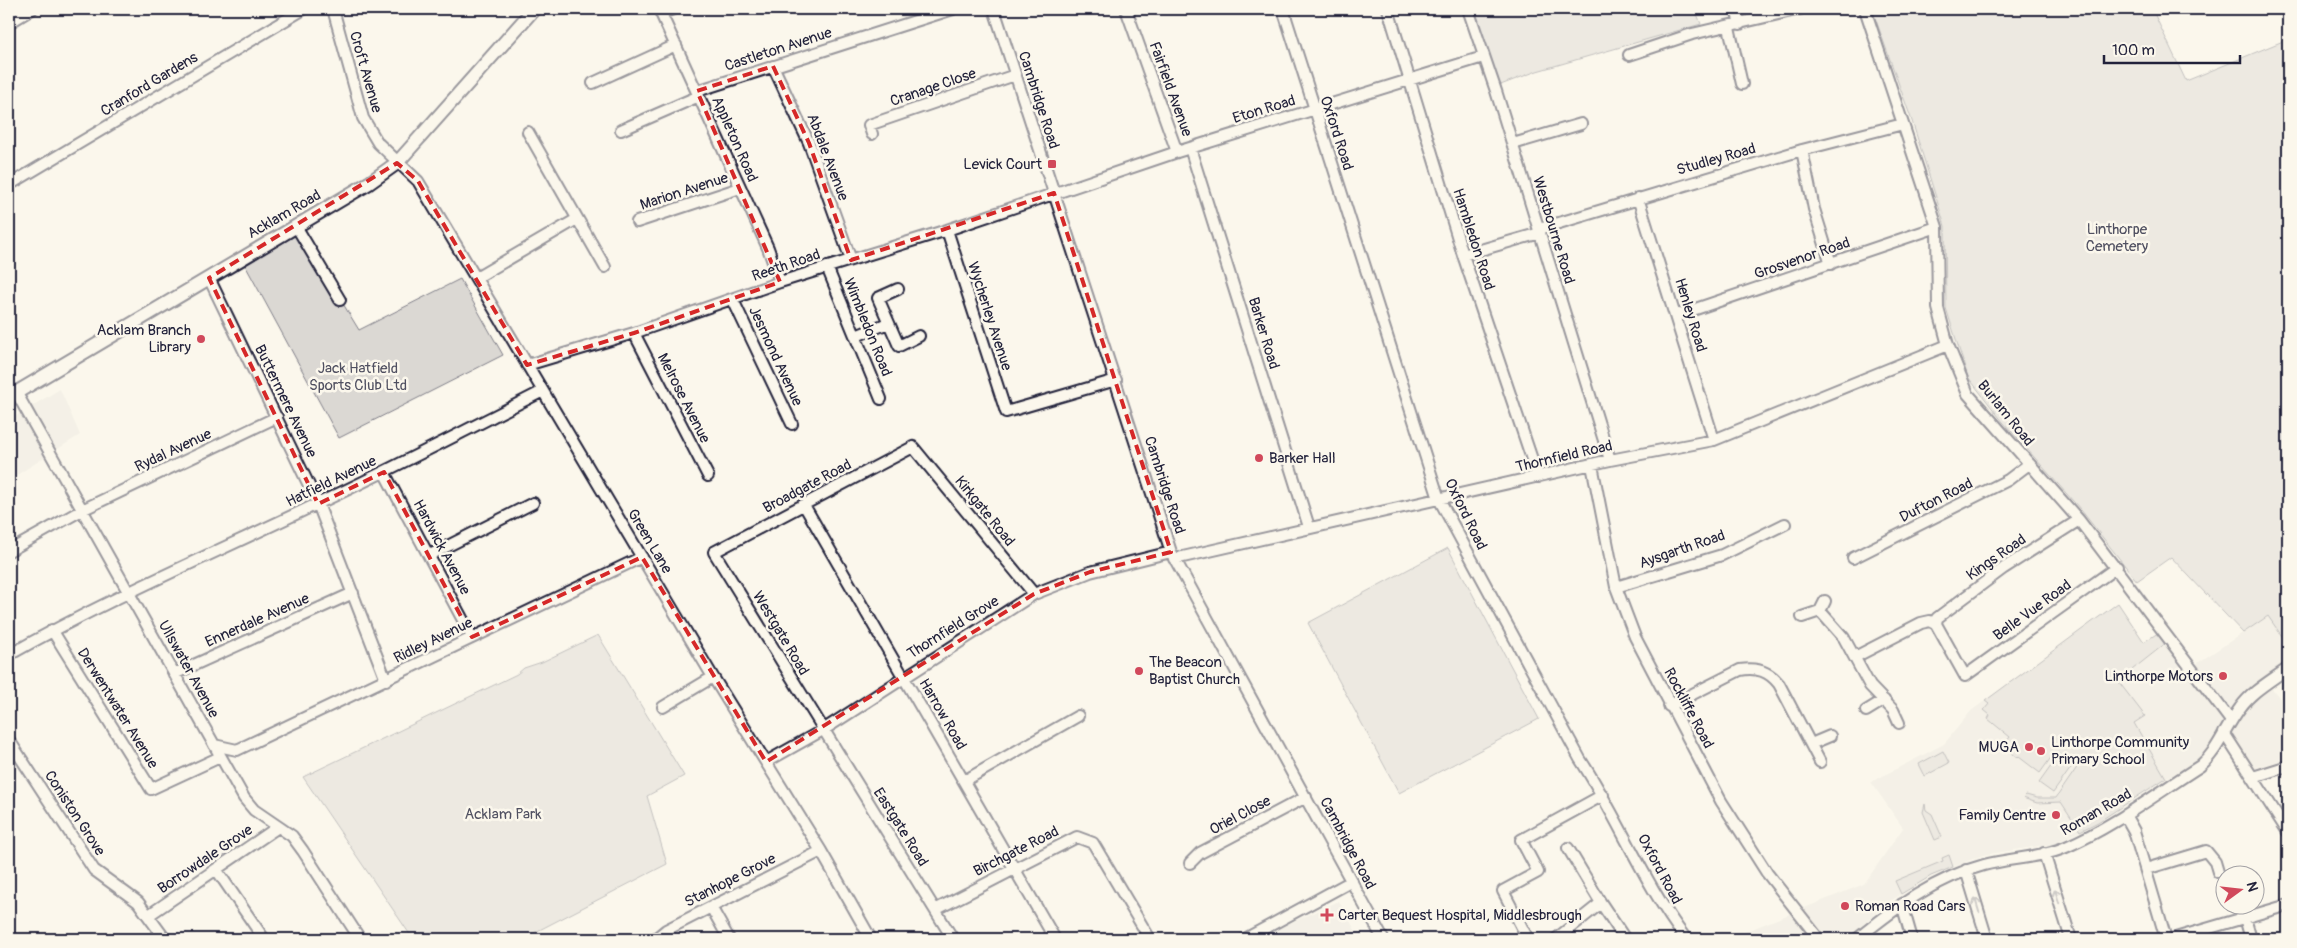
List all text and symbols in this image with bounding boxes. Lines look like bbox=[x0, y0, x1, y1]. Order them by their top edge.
street label: Castleton Avenue bbox=[722, 23, 835, 76]
street label: Croft Avenue bbox=[345, 29, 386, 116]
scale bar bbox=[2104, 32, 2241, 64]
street label: Fairfield Avenue bbox=[1145, 39, 1197, 140]
text: 100 m bbox=[2112, 41, 2155, 60]
street label: Cranford Gardens bbox=[97, 48, 202, 121]
street label: Cambridge Road bbox=[1014, 49, 1063, 151]
street label: Cranage Close bbox=[888, 64, 979, 111]
street label: Eton Road bbox=[1230, 91, 1298, 128]
street label: Appleton Road bbox=[707, 93, 762, 185]
street label: Oxford Road bbox=[1316, 94, 1357, 173]
street label: Abdale Avenue bbox=[802, 111, 853, 204]
street label: Studley Road bbox=[1674, 139, 1758, 180]
place label: Levick Court bbox=[963, 155, 1043, 174]
marker: Levick Court bbox=[1046, 158, 1058, 170]
street label: Marion Avenue bbox=[638, 168, 731, 215]
street label: Westbourne Road bbox=[1528, 174, 1579, 286]
street label: Acklam Road bbox=[244, 186, 324, 243]
street label: Hambledon Road bbox=[1448, 186, 1499, 292]
park label: Linthorpe Cemetery bbox=[2086, 220, 2149, 256]
street label: Grosvenor Road bbox=[1752, 233, 1853, 284]
street label: Reeth Road bbox=[750, 245, 823, 286]
street label: Wycherley Avenue bbox=[963, 259, 1016, 374]
street label: Wimbledon Road bbox=[839, 275, 896, 379]
street label: Henley Road bbox=[1670, 276, 1711, 354]
street label: Barker Road bbox=[1244, 295, 1283, 371]
street label: Jesmond Avenue bbox=[744, 303, 807, 410]
place label: Acklam Branch Library bbox=[97, 321, 192, 357]
marker: Acklam Branch Library bbox=[195, 333, 207, 345]
street label: Buttermere Avenue bbox=[250, 342, 321, 461]
street label: Melrose Avenue bbox=[653, 350, 715, 447]
park label: Jack Hatfield Sports Club Ltd bbox=[309, 359, 407, 395]
street label: Burlam Road bbox=[1973, 376, 2038, 450]
street label: Rydal Avenue bbox=[132, 424, 215, 476]
street label: Cambridge Road bbox=[1140, 434, 1189, 536]
street label: Thornfield Road bbox=[1514, 436, 1614, 477]
place label: Barker Hall bbox=[1269, 449, 1336, 468]
street label: Hatfield Avenue bbox=[283, 451, 380, 512]
marker: Barker Hall bbox=[1253, 452, 1265, 464]
street label: Broadgate Road bbox=[760, 455, 855, 518]
street label: Kirkgate Road bbox=[950, 472, 1019, 550]
street label: Dufton Road bbox=[1896, 474, 1976, 527]
street label: Oxford Road bbox=[1440, 475, 1491, 553]
street label: Hardwick Avenue bbox=[409, 496, 475, 599]
street label: Green Lane bbox=[623, 505, 677, 578]
street label: Aysgarth Road bbox=[1637, 526, 1728, 573]
street label: Kings Road bbox=[1963, 530, 2030, 585]
street label: Belle Vue Road bbox=[1990, 576, 2075, 645]
street label: Westgate Road bbox=[748, 588, 813, 679]
street label: Ennerdale Avenue bbox=[202, 589, 313, 652]
street label: Thornfield Grove bbox=[904, 591, 1003, 663]
street label: Ridley Avenue bbox=[391, 613, 476, 668]
street label: Ullswater Avenue bbox=[154, 617, 223, 722]
street label: Derwentwater Avenue bbox=[73, 644, 163, 773]
place label: The Beacon Baptist Church bbox=[1149, 653, 1240, 689]
marker: The Beacon Baptist Church bbox=[1133, 665, 1145, 677]
street label: Rockliffe Road bbox=[1659, 665, 1718, 752]
place label: Linthorpe Motors bbox=[2104, 667, 2213, 686]
marker: Linthorpe Motors bbox=[2217, 670, 2229, 682]
street label: Harrow Road bbox=[915, 675, 971, 753]
place label: Linthorpe Community Primary School bbox=[2051, 733, 2190, 769]
place label: MUGA bbox=[1979, 738, 2019, 757]
marker: MUGA bbox=[2023, 741, 2035, 753]
marker: Linthorpe Community Primary School bbox=[2035, 745, 2047, 757]
street label: Coniston Grove bbox=[40, 767, 110, 860]
street label: Eastgate Road bbox=[869, 784, 932, 870]
street label: Roman Road bbox=[2057, 784, 2135, 840]
street label: Oriel Close bbox=[1206, 791, 1275, 840]
street label: Cambridge Road bbox=[1315, 794, 1380, 892]
park label: Acklam Park bbox=[465, 805, 542, 824]
place label: Family Centre bbox=[1958, 806, 2047, 825]
marker: Family Centre bbox=[2050, 809, 2062, 821]
street label: Borrowdale Grove bbox=[154, 820, 257, 898]
street label: Birchgate Road bbox=[970, 822, 1062, 881]
street label: Oxford Road bbox=[1633, 831, 1686, 908]
street label: Stanhope Grove bbox=[681, 849, 780, 912]
north arrow bbox=[2214, 866, 2264, 916]
text: N bbox=[2243, 880, 2262, 894]
one-way arrow bbox=[2052, 888, 2062, 904]
place label: Roman Road Cars bbox=[1855, 897, 1966, 916]
one-way arrow bbox=[1971, 897, 1981, 913]
marker: Roman Road Cars bbox=[1839, 900, 1851, 912]
place label: Carter Bequest Hospital, Middlesbrough bbox=[1338, 906, 1582, 925]
marker: Carter Bequest Hospital, Middlesbrough bbox=[1320, 908, 1334, 922]

